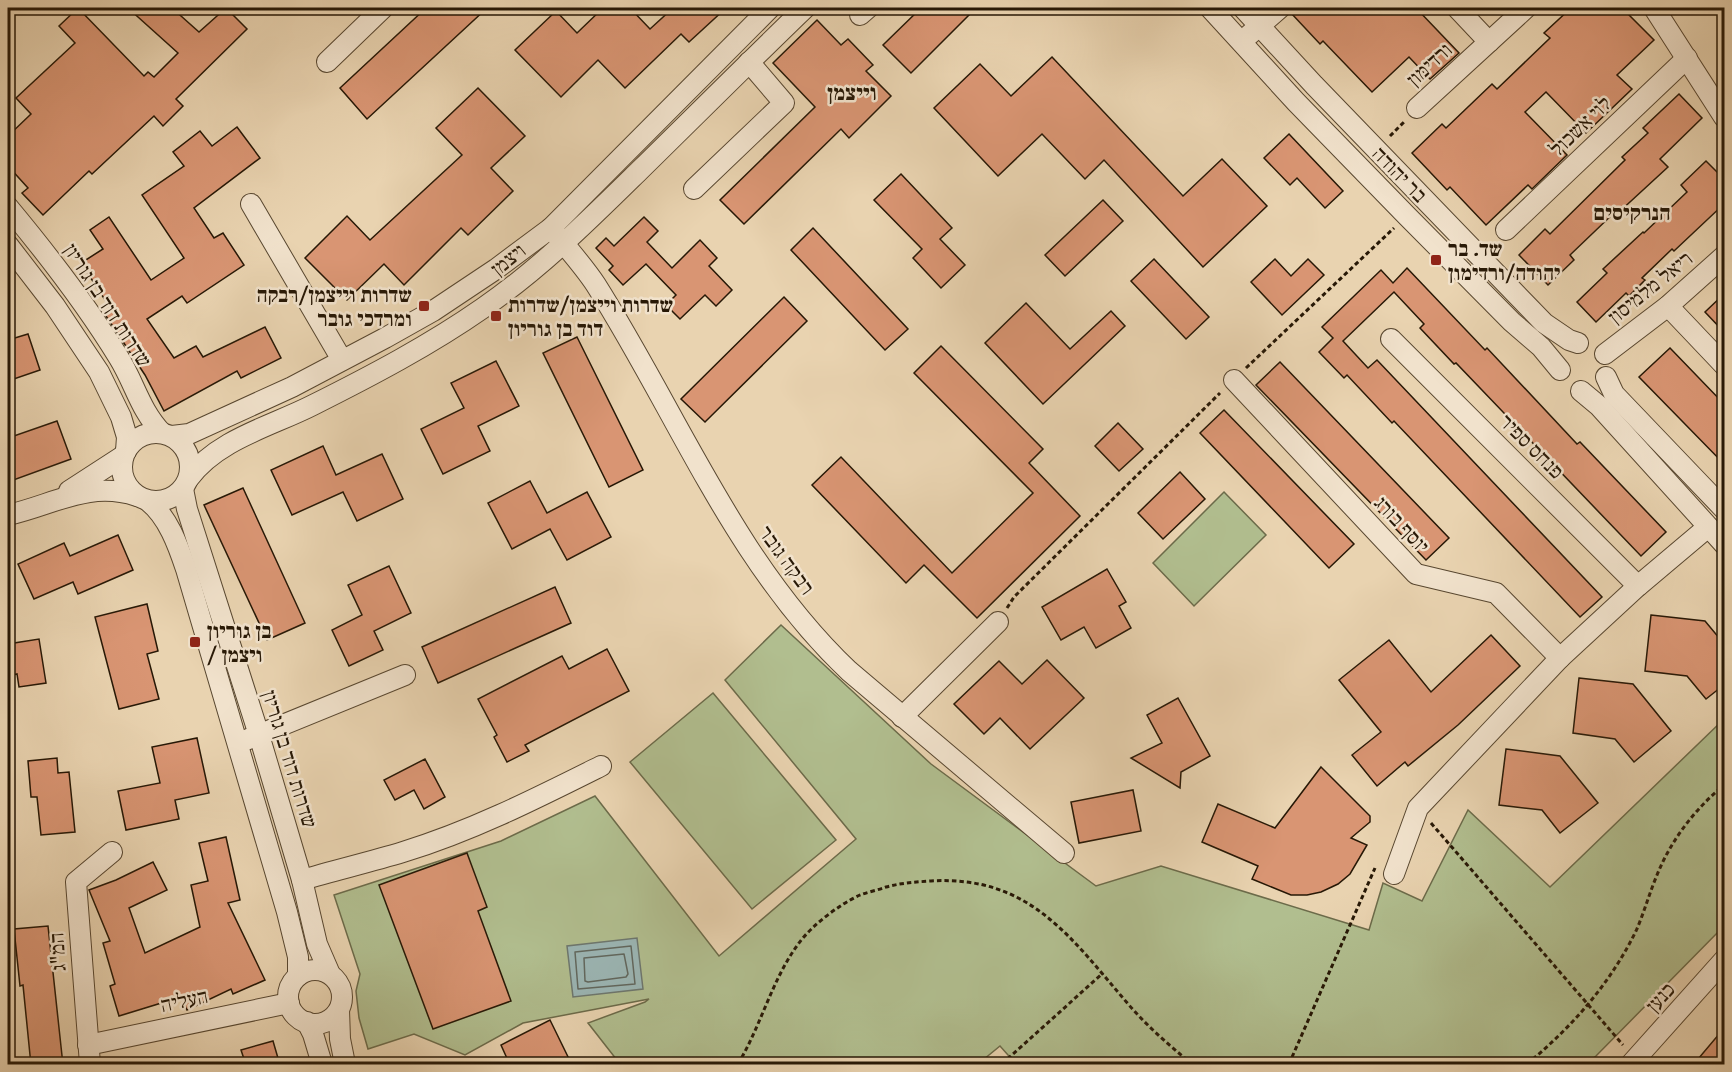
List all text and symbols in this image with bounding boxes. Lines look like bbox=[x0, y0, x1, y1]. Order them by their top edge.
street label: ורדימון bbox=[1399, 35, 1459, 93]
district label: וייצמן bbox=[827, 76, 877, 108]
street label: לוי אשכול bbox=[1542, 88, 1618, 164]
street label: בר יהודה bbox=[1365, 139, 1435, 209]
district label: הנרקיסים bbox=[1593, 196, 1671, 228]
place label: שד. בר יהודה/ורדימון bbox=[1448, 233, 1561, 288]
street label: ויצמן bbox=[484, 235, 532, 283]
street label: שדרות דוד בן גוריון bbox=[56, 237, 160, 373]
street label: ריאל מלמיסון bbox=[1601, 243, 1699, 331]
marker: שד. בר יהודה/ורדימון bbox=[1429, 253, 1443, 267]
place label: שדרות וייצמן/רבקה ומרדכי גובר bbox=[257, 279, 412, 334]
place label: שדרות וייצמן/שדרות דוד בן גוריון bbox=[508, 289, 673, 344]
marker: שדרות וייצמן/רבקה ומרדכי גובר bbox=[417, 299, 431, 313]
marker: שדרות וייצמן/שדרות דוד בן גוריון bbox=[489, 309, 503, 323]
street label: פנחס ספיר bbox=[1492, 406, 1572, 486]
street label: יוסף בורג bbox=[1367, 488, 1437, 560]
street label: רבקה גובר bbox=[751, 519, 823, 601]
place label: בן גוריון / ויצמן bbox=[207, 615, 271, 670]
marker: בן גוריון / ויצמן bbox=[188, 635, 202, 649]
street label: שדרות דוד בן גוריון bbox=[254, 686, 326, 832]
street label: המ"ג bbox=[40, 932, 74, 972]
street label: כנען bbox=[1638, 975, 1682, 1019]
street label: העליה bbox=[157, 980, 211, 1020]

